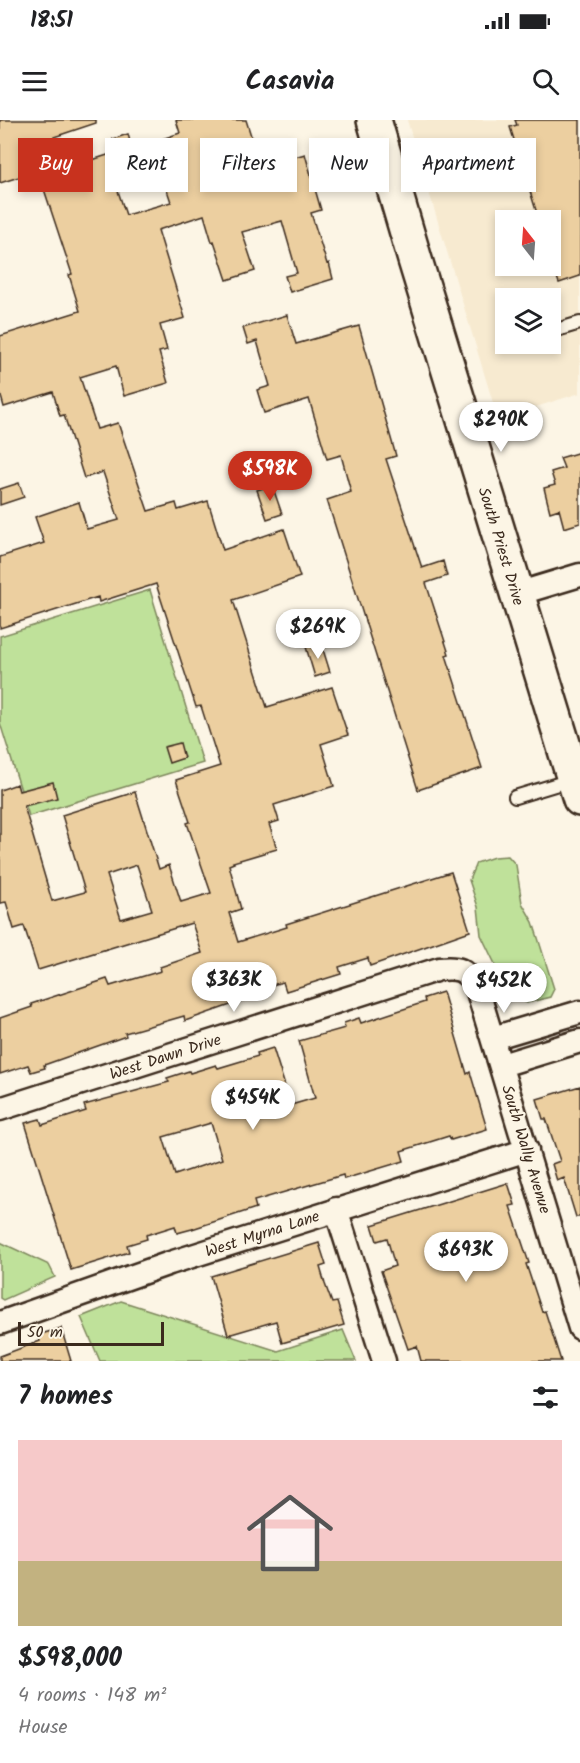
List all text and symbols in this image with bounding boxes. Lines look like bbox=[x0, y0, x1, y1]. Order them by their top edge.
text: 18:51 bbox=[30, 4, 73, 39]
text: Casavia bbox=[246, 60, 335, 103]
icon: menu bbox=[18, 65, 51, 98]
icon: search bbox=[529, 65, 562, 98]
chip: Buy bbox=[18, 138, 93, 192]
chip: Rent bbox=[105, 138, 188, 192]
chip: Filters bbox=[200, 138, 297, 192]
chip: New bbox=[309, 138, 389, 192]
chip: Apartment bbox=[401, 138, 536, 192]
north arrow bbox=[495, 210, 561, 276]
map controls bbox=[495, 210, 561, 354]
button: layers bbox=[495, 288, 561, 354]
pin: $290K bbox=[459, 402, 543, 453]
text: $290K bbox=[473, 405, 529, 437]
pin: $598K bbox=[228, 451, 312, 502]
text: $598K bbox=[242, 454, 298, 486]
street label: South Priest Drive bbox=[471, 484, 530, 609]
pin: $269K bbox=[276, 609, 360, 660]
text: $269K bbox=[290, 612, 346, 644]
pin: $363K bbox=[192, 962, 276, 1013]
pin: $452K bbox=[462, 963, 546, 1014]
text: $363K bbox=[206, 965, 262, 997]
text: $452K bbox=[476, 966, 532, 998]
street label: West Dawn Drive bbox=[106, 1028, 225, 1087]
pin: $454K bbox=[211, 1080, 295, 1131]
street label: South Wally Avenue bbox=[494, 1082, 557, 1217]
text: $454K bbox=[225, 1083, 281, 1115]
street label: West Myrna Lane bbox=[202, 1204, 323, 1265]
pin: $693K bbox=[424, 1232, 508, 1283]
text: $693K bbox=[438, 1235, 494, 1267]
scale bar bbox=[18, 1319, 164, 1346]
text: 50 m bbox=[27, 1320, 63, 1345]
text: 7 homes bbox=[18, 1376, 113, 1418]
icon: filters bbox=[529, 1381, 562, 1414]
icon: home bbox=[236, 1479, 344, 1587]
text: $598,000 bbox=[18, 1638, 122, 1680]
text: 4 rooms · 148 m² bbox=[18, 1680, 166, 1712]
text: House bbox=[18, 1712, 68, 1744]

